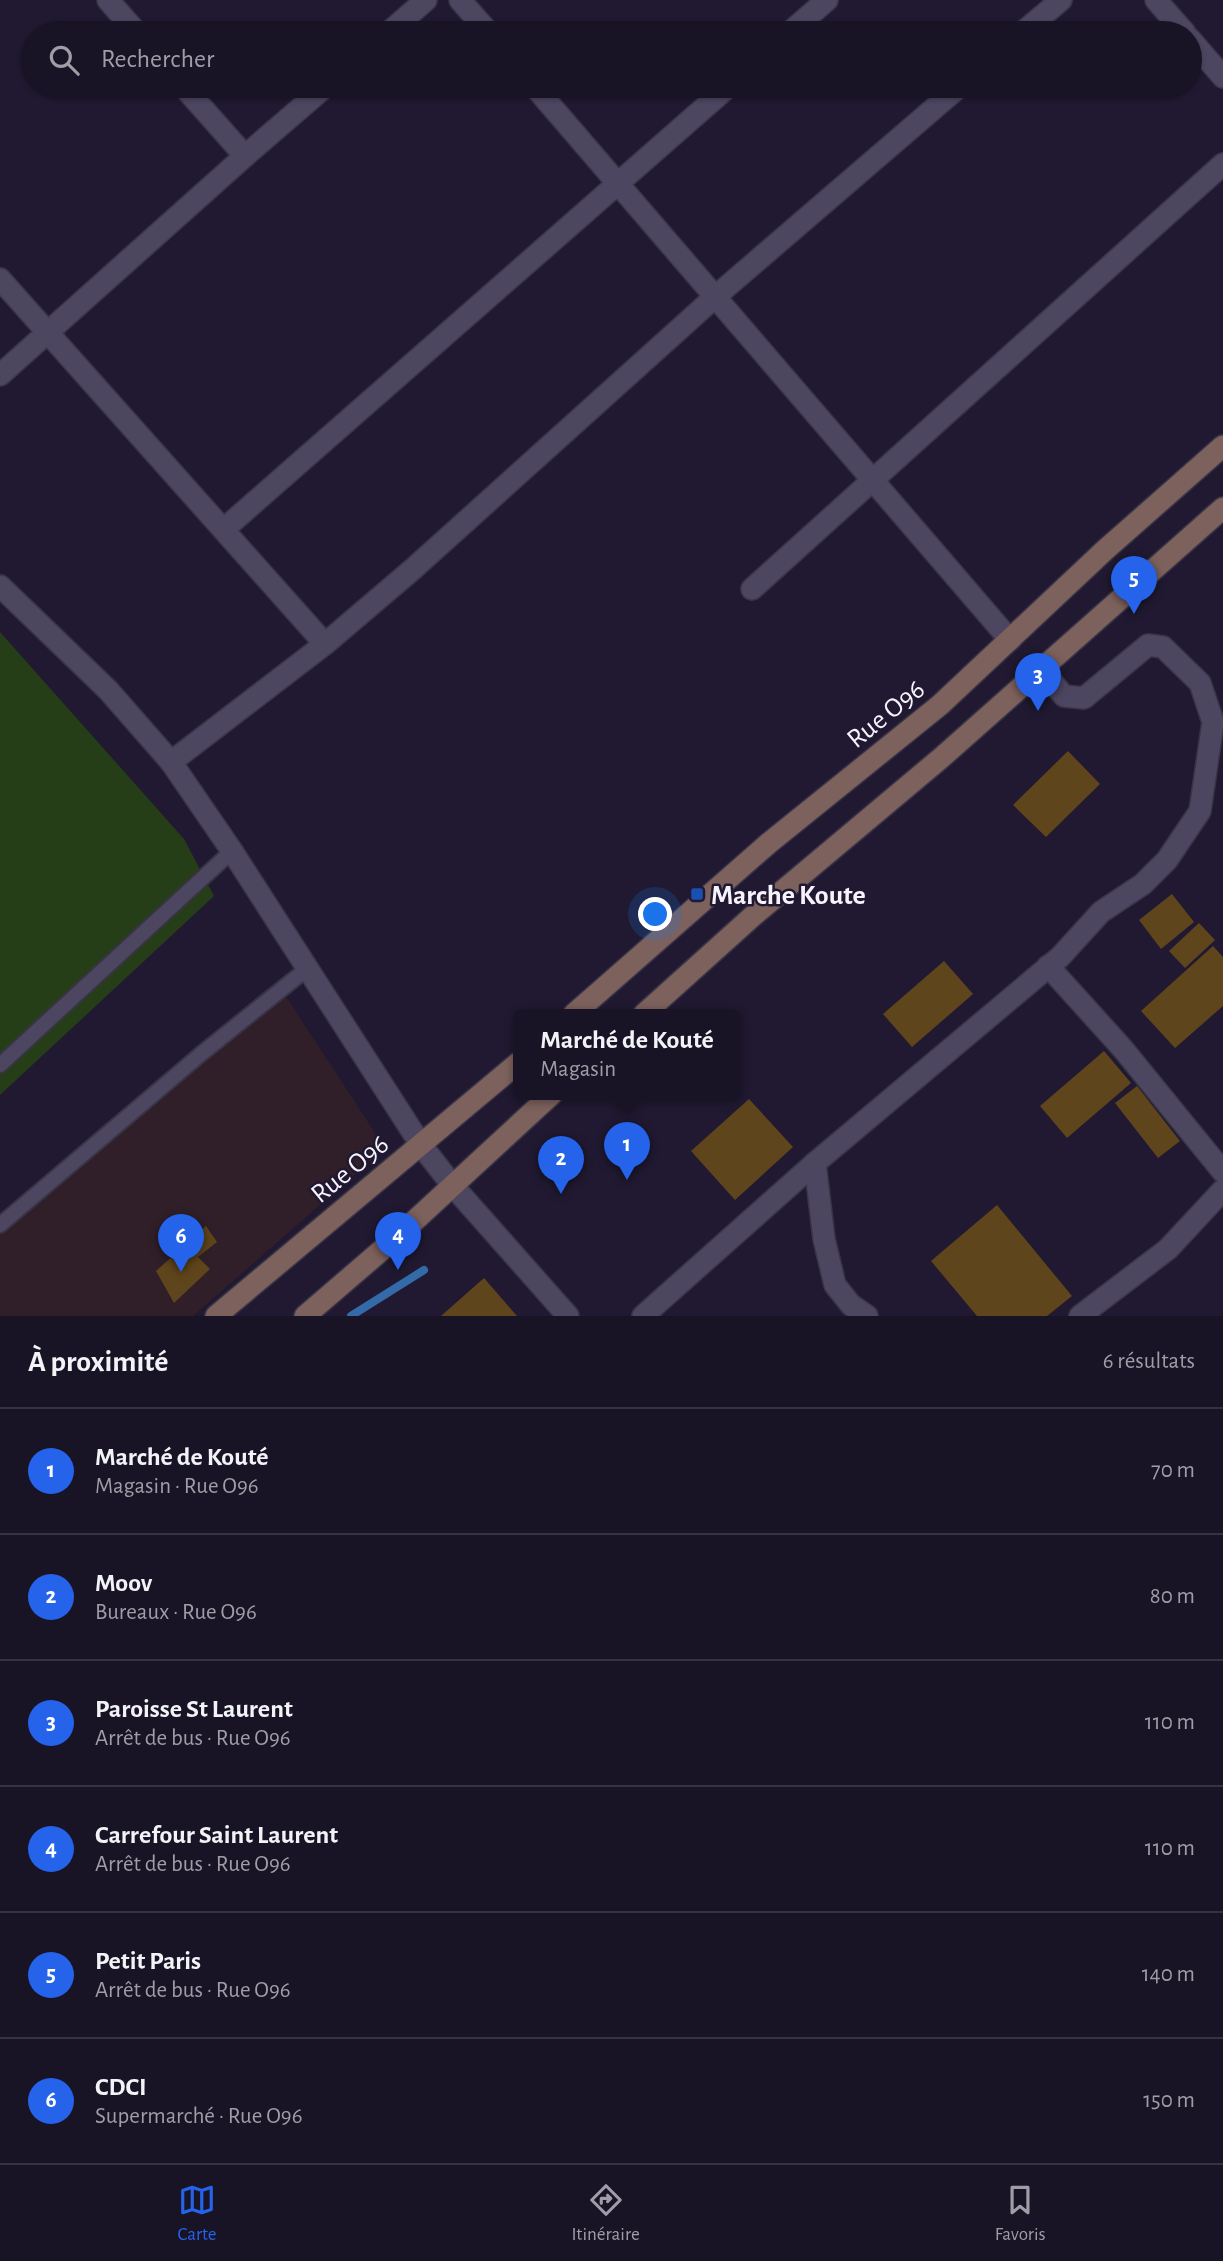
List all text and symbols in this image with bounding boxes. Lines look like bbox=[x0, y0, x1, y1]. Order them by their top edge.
search box bbox=[21, 21, 1202, 98]
icon: search bbox=[45, 41, 83, 79]
text: Rechercher bbox=[101, 46, 214, 72]
pin: 5 bbox=[1111, 556, 1157, 614]
pin: 3 bbox=[1015, 653, 1061, 711]
street label: Rue O96 bbox=[842, 675, 930, 754]
place label: Marche Koute bbox=[711, 882, 866, 910]
marker: Marche Koute bbox=[689, 886, 705, 902]
your location bbox=[638, 897, 672, 931]
popup bbox=[513, 1009, 741, 1100]
text: Marché de Kouté bbox=[540, 1027, 714, 1053]
text: Magasin bbox=[540, 1058, 616, 1081]
pin: 1 bbox=[604, 1122, 650, 1180]
street label: Rue O96 bbox=[306, 1130, 394, 1209]
pin: 2 bbox=[538, 1136, 584, 1194]
pin: 4 bbox=[375, 1212, 421, 1270]
pin: 6 bbox=[158, 1214, 204, 1272]
text: À proximité bbox=[28, 1347, 168, 1377]
text: 6 résultats bbox=[1103, 1350, 1195, 1373]
text: Marché de Kouté bbox=[95, 1444, 269, 1470]
text: 1 bbox=[47, 1459, 55, 1482]
text: 70 m bbox=[1151, 1459, 1195, 1482]
text: Magasin · Rue O96 bbox=[95, 1475, 259, 1498]
text: Moov bbox=[95, 1570, 152, 1596]
text: 2 bbox=[46, 1585, 56, 1608]
text: 80 m bbox=[1150, 1585, 1195, 1608]
text: Bureaux · Rue O96 bbox=[95, 1601, 257, 1624]
text: Paroisse St Laurent bbox=[95, 1696, 293, 1722]
text: 3 bbox=[46, 1711, 56, 1734]
text: 110 m bbox=[1145, 1711, 1195, 1734]
text: Arrêt de bus · Rue O96 bbox=[95, 1727, 291, 1750]
text: Carrefour Saint Laurent bbox=[95, 1822, 338, 1848]
text: 4 bbox=[45, 1837, 57, 1860]
text: 110 m bbox=[1145, 1837, 1195, 1860]
text: Arrêt de bus · Rue O96 bbox=[95, 1853, 291, 1876]
text: Petit Paris bbox=[95, 1948, 201, 1974]
text: 5 bbox=[46, 1963, 56, 1986]
text: 140 m bbox=[1142, 1963, 1195, 1986]
text: Arrêt de bus · Rue O96 bbox=[95, 1979, 291, 2002]
text: CDCI bbox=[95, 2074, 147, 2100]
text: 6 bbox=[45, 2089, 57, 2112]
text: 150 m bbox=[1143, 2089, 1195, 2112]
text: Supermarché · Rue O96 bbox=[95, 2105, 302, 2128]
tab: Carte bbox=[177, 2181, 217, 2246]
tab: Itinéraire bbox=[571, 2181, 640, 2246]
tab: Favoris bbox=[995, 2181, 1046, 2246]

